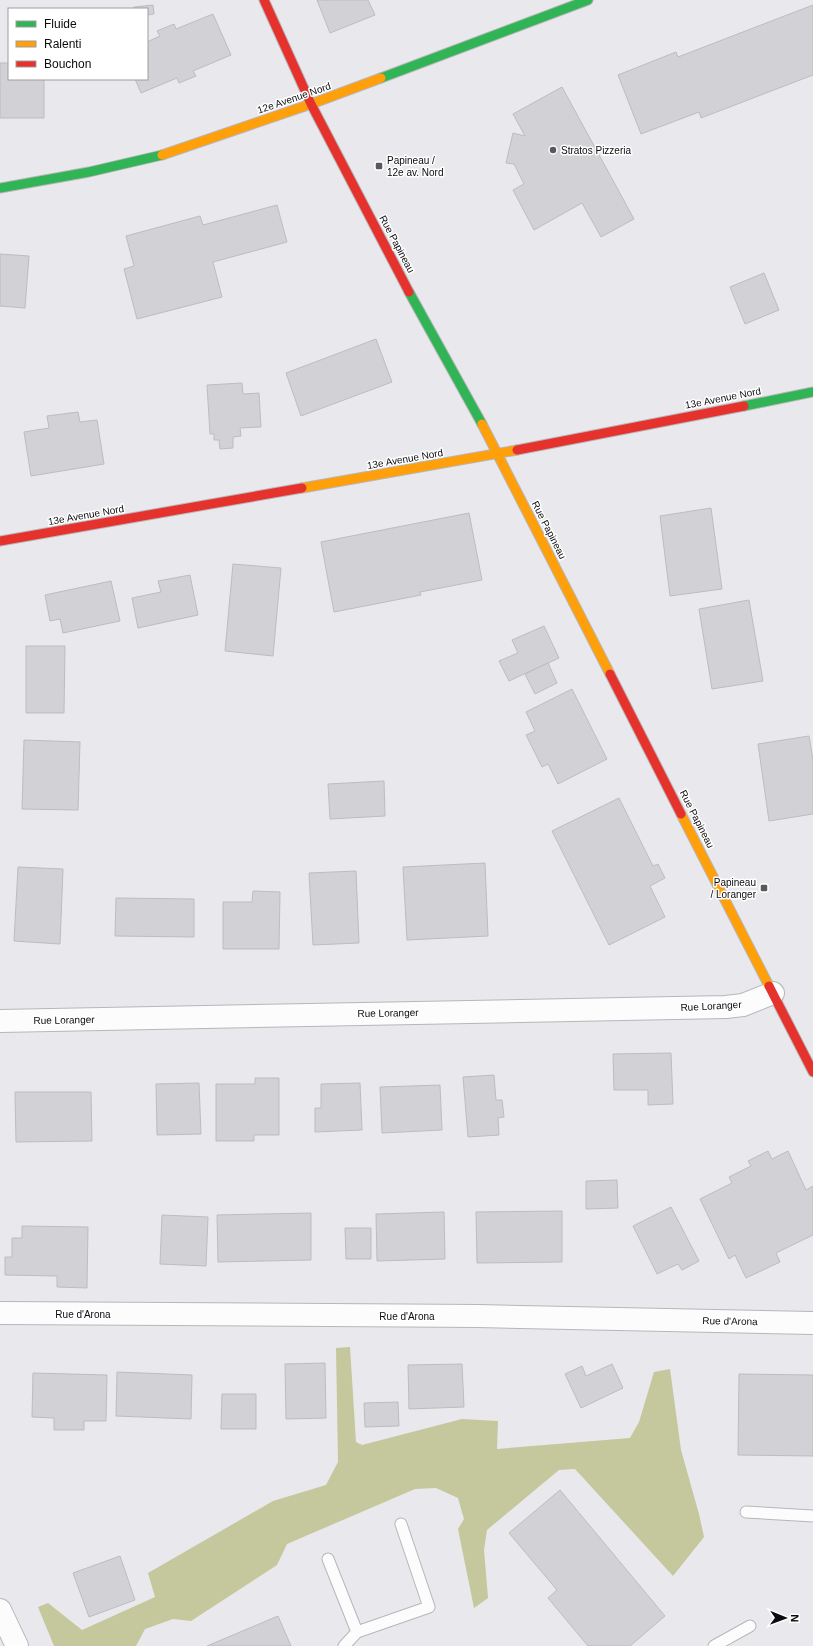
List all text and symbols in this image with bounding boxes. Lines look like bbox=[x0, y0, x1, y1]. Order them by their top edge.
legend bbox=[8, 8, 148, 80]
text: Fluide bbox=[44, 17, 77, 31]
text: Ralenti bbox=[44, 37, 81, 51]
text: Bouchon bbox=[44, 57, 91, 71]
street label: 12e Avenue Nord bbox=[256, 80, 332, 116]
marker: Stratos Pizzeria bbox=[548, 145, 558, 155]
place label: Stratos Pizzeria bbox=[561, 145, 631, 156]
place label: Papineau / 12e av. Nord bbox=[387, 155, 444, 178]
marker: Papineau / 12e av. Nord bbox=[374, 161, 384, 171]
street label: Rue Papineau bbox=[377, 213, 417, 275]
street label: 13e Avenue Nord bbox=[684, 385, 762, 411]
street label: 13e Avenue Nord bbox=[366, 447, 444, 471]
street label: Rue Papineau bbox=[530, 499, 568, 561]
street label: 13e Avenue Nord bbox=[47, 503, 125, 527]
street label: Rue Papineau bbox=[678, 788, 716, 850]
place label: Papineau / Loranger bbox=[710, 877, 757, 900]
marker: Papineau / Loranger bbox=[759, 883, 769, 893]
street label: Rue Loranger bbox=[680, 999, 742, 1013]
street label: Rue Loranger bbox=[357, 1007, 419, 1019]
street label: Rue Loranger bbox=[33, 1014, 95, 1026]
street label: Rue d'Arona bbox=[55, 1309, 111, 1320]
street label: Rue d'Arona bbox=[379, 1311, 435, 1322]
street label: Rue d'Arona bbox=[702, 1315, 758, 1327]
north arrow bbox=[765, 1598, 805, 1638]
text: N bbox=[789, 1614, 801, 1622]

